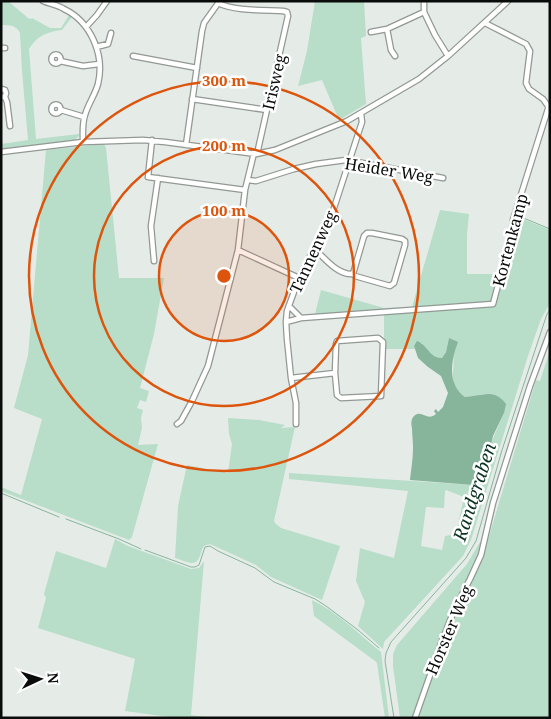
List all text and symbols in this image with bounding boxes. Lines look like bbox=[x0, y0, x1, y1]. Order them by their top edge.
street label: Irisweg bbox=[257, 52, 291, 112]
text: 300 m bbox=[202, 70, 246, 90]
text: 200 m bbox=[202, 135, 246, 155]
street label: Heider Weg bbox=[343, 152, 435, 188]
street label: Kortenkamp bbox=[487, 191, 533, 289]
text: 100 m bbox=[202, 200, 246, 220]
street label: Tannenweg bbox=[284, 207, 342, 297]
centre of rings bbox=[215, 267, 233, 285]
water label: Randgraben bbox=[447, 439, 501, 545]
street label: Horster Weg bbox=[420, 581, 478, 678]
north arrow bbox=[15, 654, 65, 704]
text: N bbox=[44, 672, 63, 684]

